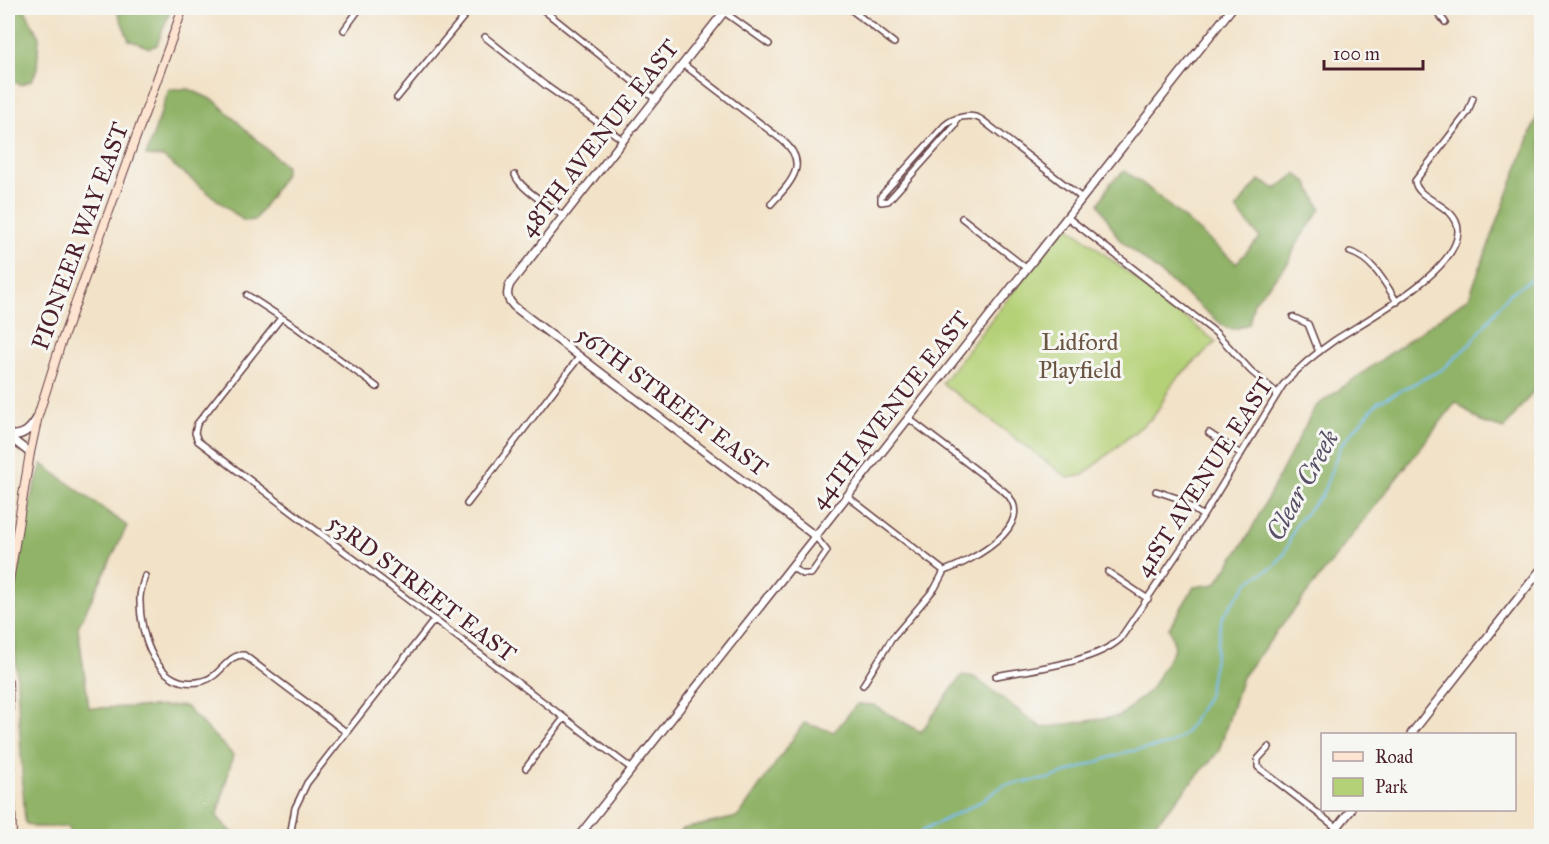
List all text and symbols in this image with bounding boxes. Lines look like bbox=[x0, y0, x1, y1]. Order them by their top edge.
street label: 48TH AVENUE EAST bbox=[513, 33, 685, 243]
scale bar bbox=[1324, 33, 1423, 71]
text: 100 m bbox=[1333, 43, 1380, 65]
street label: PIONEER WAY EAST bbox=[25, 118, 135, 354]
street label: 44TH AVENUE EAST bbox=[803, 305, 977, 515]
street label: 56TH STREET EAST bbox=[570, 319, 774, 483]
park label: Lidford Playfield bbox=[1038, 327, 1122, 385]
street label: 41ST AVENUE EAST bbox=[1128, 372, 1280, 582]
water label: Clear Creek bbox=[1259, 424, 1346, 546]
street label: 53RD STREET EAST bbox=[322, 507, 522, 669]
legend bbox=[1321, 733, 1516, 811]
text: Road bbox=[1375, 746, 1413, 768]
text: Park bbox=[1375, 776, 1408, 798]

